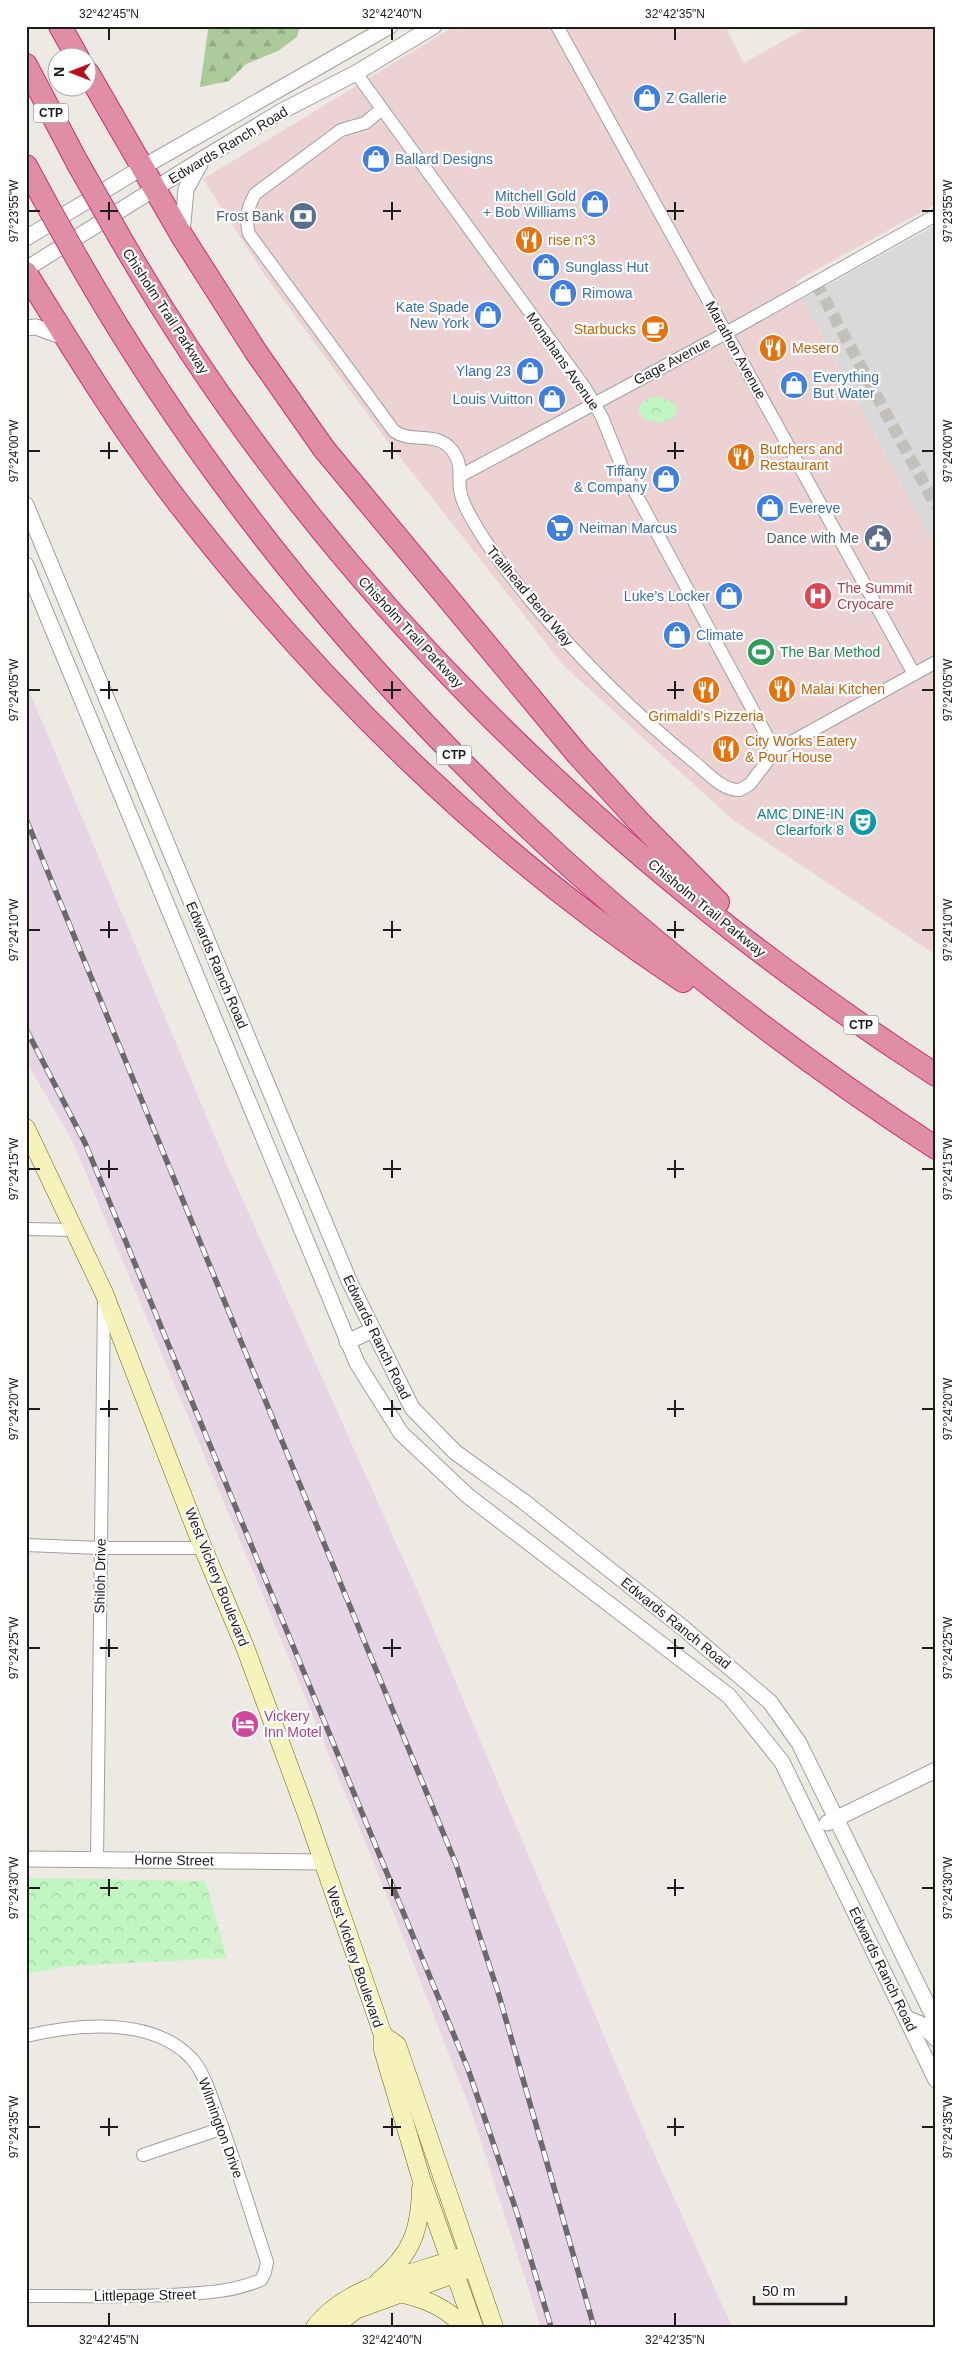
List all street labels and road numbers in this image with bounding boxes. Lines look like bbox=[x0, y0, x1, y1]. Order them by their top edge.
street label: Edwards Ranch Road bbox=[166, 103, 290, 187]
road number: CTP bbox=[34, 104, 68, 122]
street label: Chisholm Trail Parkway bbox=[119, 245, 213, 377]
street label: Marathon Avenue bbox=[702, 298, 770, 402]
street label: Monahans Avenue bbox=[523, 309, 603, 413]
street label: Gage Avenue bbox=[631, 334, 713, 388]
street label: Trailhead Bend Way bbox=[483, 543, 577, 649]
street label: Chisholm Trail Parkway bbox=[355, 573, 467, 691]
road number: CTP bbox=[436, 746, 472, 764]
street label: Chisholm Trail Parkway bbox=[645, 856, 769, 960]
street label: Edwards Ranch Road bbox=[183, 899, 251, 1031]
road number: CTP bbox=[844, 1016, 878, 1034]
street label: Edwards Ranch Road bbox=[340, 1272, 414, 1402]
street label: West Vickery Boulevard bbox=[182, 1505, 252, 1649]
street label: Shiloh Drive bbox=[91, 1538, 109, 1614]
street label: Edwards Ranch Road bbox=[618, 1574, 734, 1672]
street label: Horne Street bbox=[134, 1851, 214, 1869]
street label: West Vickery Boulevard bbox=[323, 1884, 387, 2030]
street label: Edwards Ranch Road bbox=[846, 1904, 920, 2034]
street label: Wilmington Drive bbox=[195, 2076, 247, 2181]
street label: Littlepage Street bbox=[94, 2286, 196, 2304]

